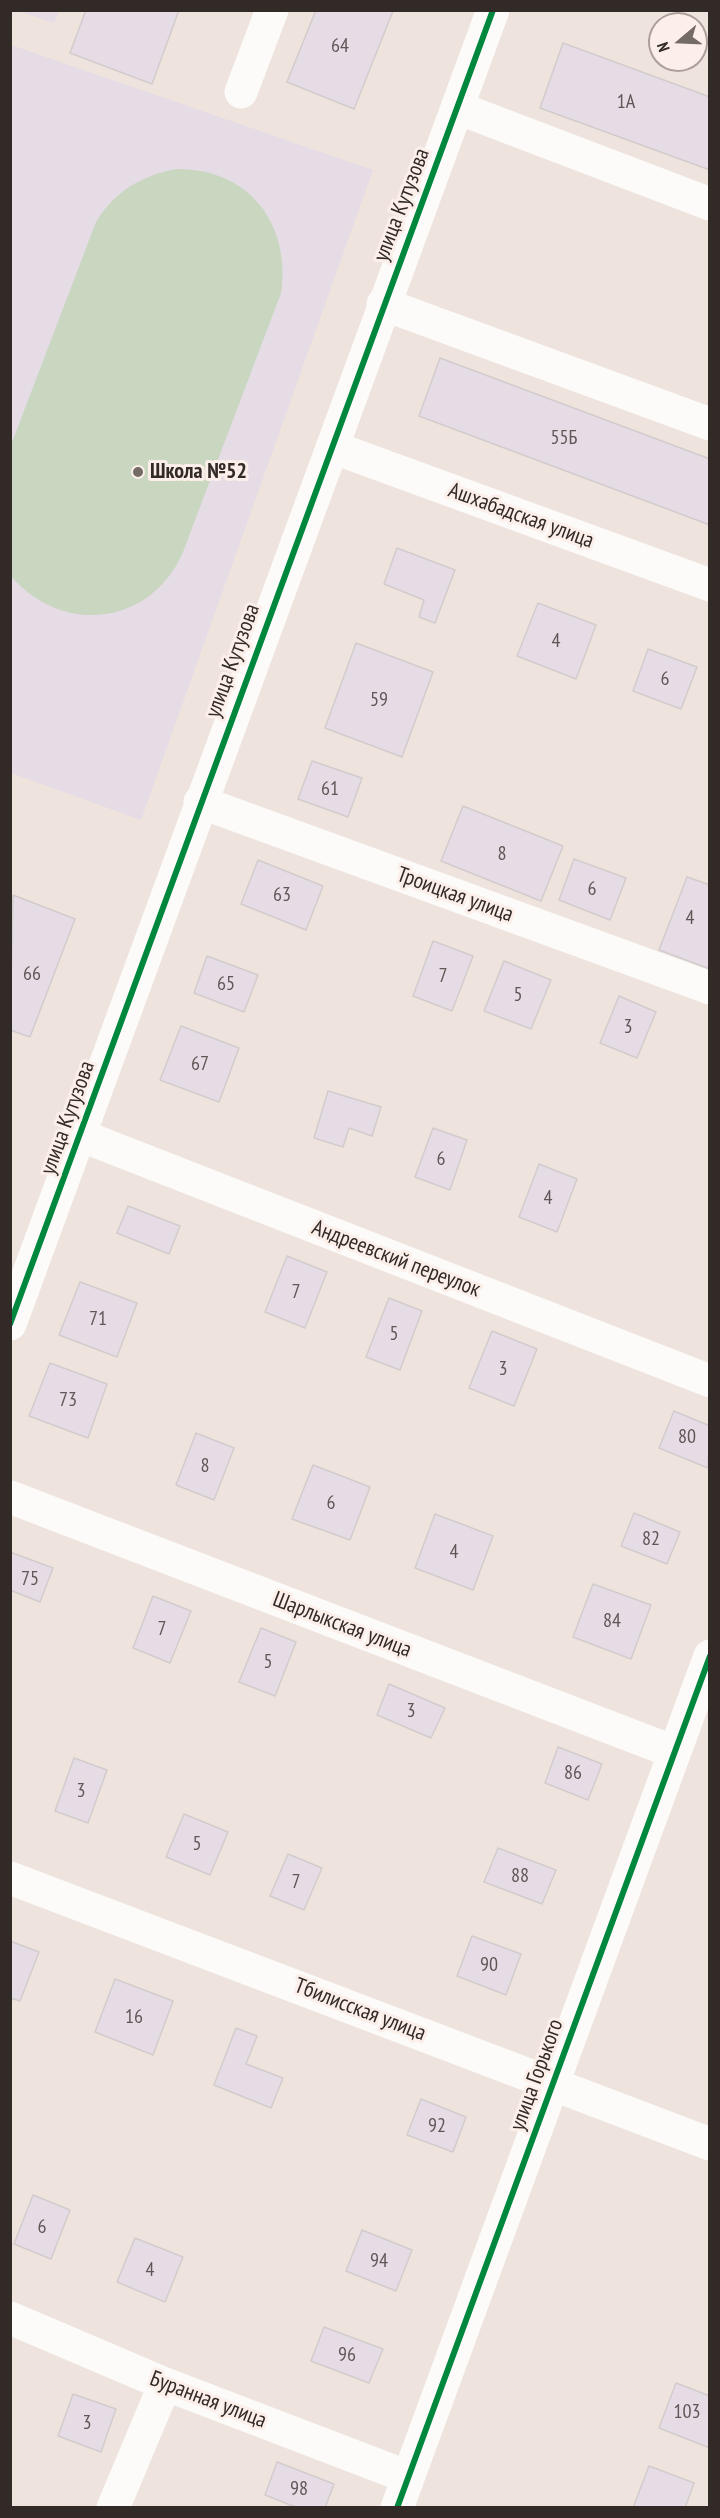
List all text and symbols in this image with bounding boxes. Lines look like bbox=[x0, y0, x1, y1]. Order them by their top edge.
north arrow bbox=[648, 12, 708, 72]
house number: 64 bbox=[331, 34, 349, 58]
text: N bbox=[652, 40, 674, 55]
house number: 1А bbox=[617, 90, 635, 114]
street label: улица Кутузова bbox=[368, 145, 436, 265]
house number: 55Б bbox=[551, 426, 577, 450]
place label: Школа №52 bbox=[150, 459, 247, 485]
marker: Школа №52 bbox=[131, 465, 145, 479]
street label: Ашхабадская улица bbox=[445, 477, 597, 555]
street label: улица Кутузова bbox=[200, 601, 266, 721]
house number: 4 bbox=[552, 629, 560, 653]
house number: 6 bbox=[661, 667, 669, 691]
house number: 59 bbox=[370, 688, 388, 712]
house number: 61 bbox=[321, 777, 339, 801]
house number: 8 bbox=[498, 842, 506, 866]
street label: Троицкая улица bbox=[393, 862, 517, 928]
house number: 6 bbox=[588, 877, 596, 901]
house number: 63 bbox=[273, 883, 291, 907]
house number: 4 bbox=[686, 906, 694, 930]
house number: 66 bbox=[23, 962, 41, 986]
house number: 7 bbox=[439, 964, 447, 988]
house number: 65 bbox=[217, 972, 235, 996]
house number: 5 bbox=[514, 983, 522, 1007]
house number: 3 bbox=[624, 1015, 632, 1039]
house number: 67 bbox=[191, 1052, 209, 1076]
street label: улица Кутузова bbox=[35, 1058, 101, 1178]
house number: 6 bbox=[437, 1147, 445, 1171]
house number: 4 bbox=[544, 1186, 552, 1210]
street label: Андреевский переулок bbox=[308, 1215, 484, 1303]
house number: 7 bbox=[292, 1280, 300, 1304]
house number: 71 bbox=[89, 1307, 107, 1331]
house number: 5 bbox=[390, 1322, 398, 1346]
house number: 3 bbox=[499, 1357, 507, 1381]
house number: 73 bbox=[59, 1388, 77, 1412]
house number: 80 bbox=[678, 1425, 696, 1449]
house number: 8 bbox=[201, 1454, 209, 1478]
house number: 6 bbox=[327, 1491, 335, 1515]
house number: 82 bbox=[642, 1527, 660, 1551]
house number: 4 bbox=[450, 1540, 458, 1564]
house number: 75 bbox=[21, 1567, 39, 1591]
street label: Шарлыкская улица bbox=[269, 1586, 415, 1664]
house number: 84 bbox=[603, 1609, 621, 1633]
house number: 7 bbox=[158, 1617, 166, 1641]
house number: 5 bbox=[264, 1650, 272, 1674]
house number: 3 bbox=[407, 1699, 415, 1723]
house number: 86 bbox=[564, 1761, 582, 1785]
house number: 3 bbox=[77, 1779, 85, 1803]
house number: 5 bbox=[193, 1832, 201, 1856]
house number: 88 bbox=[511, 1864, 529, 1888]
house number: 7 bbox=[292, 1870, 300, 1894]
house number: 90 bbox=[480, 1953, 498, 1977]
street label: Тбилисская улица bbox=[291, 1973, 429, 2047]
house number: 16 bbox=[125, 2005, 143, 2029]
street label: улица Горького bbox=[505, 2016, 569, 2134]
house number: 92 bbox=[428, 2114, 446, 2138]
house number: 6 bbox=[38, 2215, 46, 2239]
house number: 94 bbox=[370, 2249, 388, 2273]
house number: 4 bbox=[146, 2258, 154, 2282]
house number: 96 bbox=[338, 2343, 356, 2367]
street label: Буранная улица bbox=[146, 2366, 270, 2434]
house number: 103 bbox=[674, 2400, 700, 2424]
house number: 3 bbox=[83, 2411, 91, 2435]
house number: 98 bbox=[290, 2477, 308, 2501]

